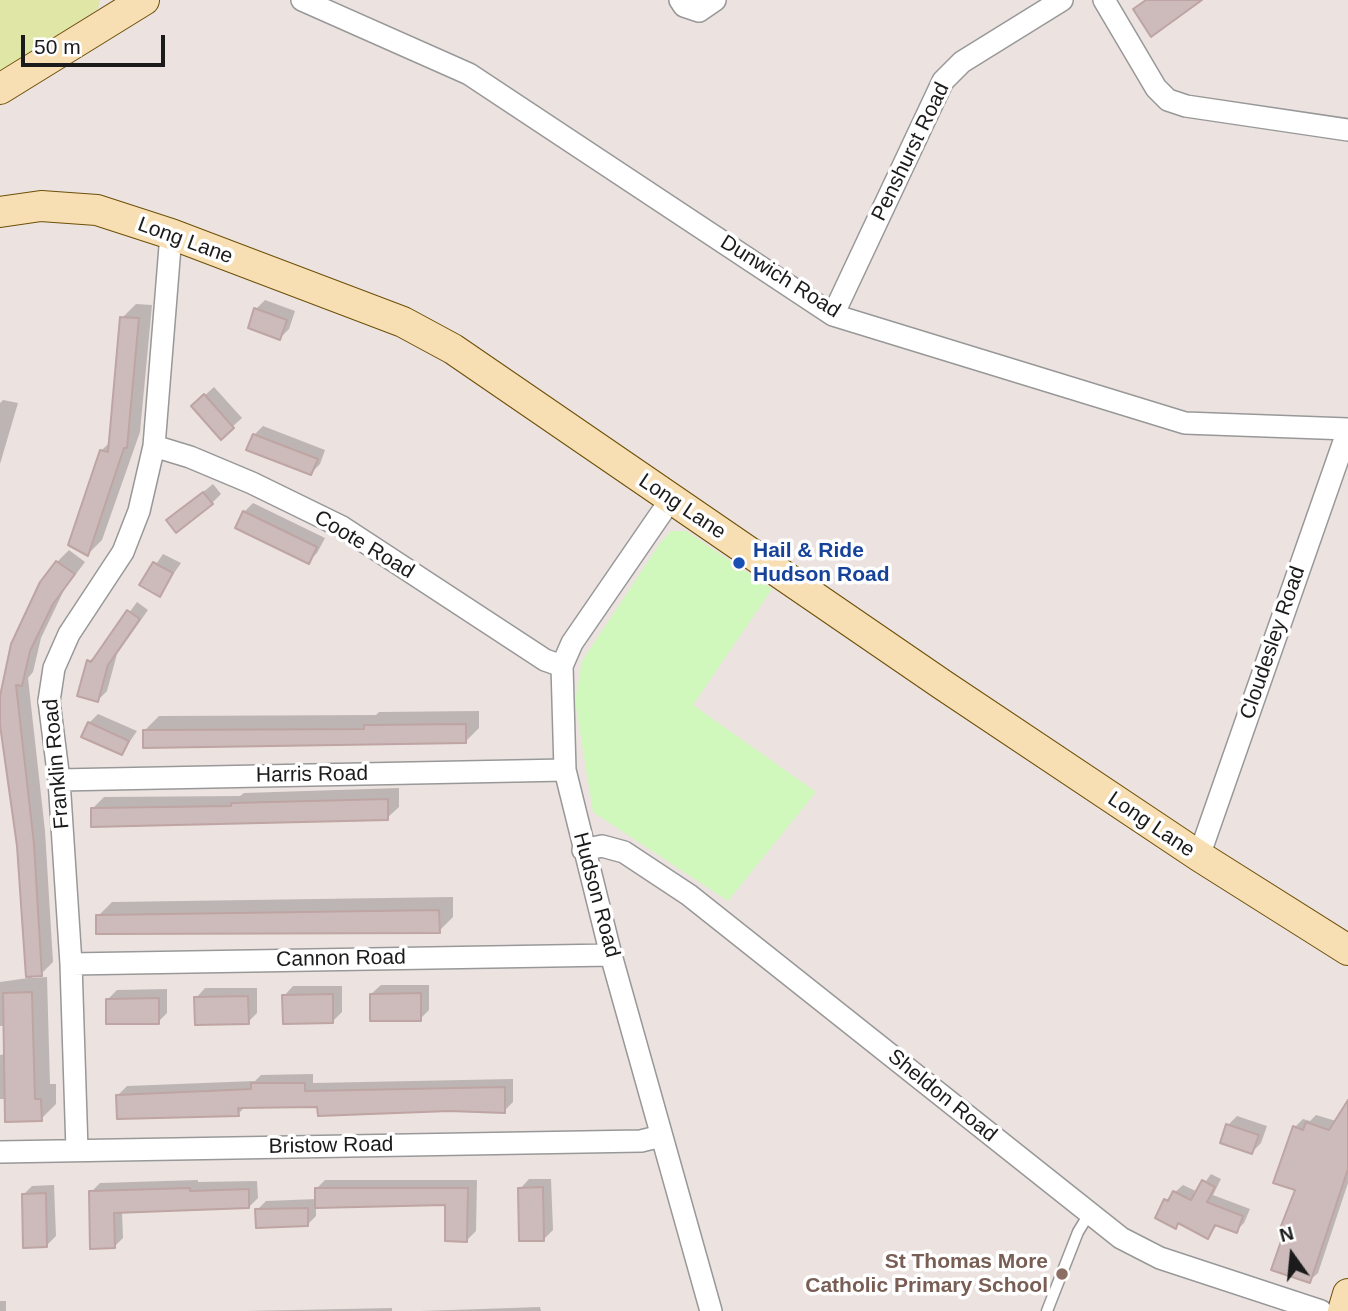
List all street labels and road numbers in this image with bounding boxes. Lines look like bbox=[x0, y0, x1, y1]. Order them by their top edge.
street label: Penshurst Road bbox=[867, 79, 955, 225]
street label: Long Lane bbox=[134, 212, 236, 270]
street label: Dunwich Road bbox=[715, 230, 845, 324]
street label: Long Lane bbox=[634, 469, 730, 545]
street label: Coote Road bbox=[309, 505, 419, 585]
street label: Cloudesley Road bbox=[1235, 563, 1311, 723]
street label: Franklin Road bbox=[39, 698, 75, 830]
street label: Harris Road bbox=[256, 761, 368, 789]
street label: Long Lane bbox=[1103, 787, 1199, 863]
street label: Hudson Road bbox=[567, 830, 625, 960]
street label: Cannon Road bbox=[276, 945, 406, 973]
street label: Sheldon Road bbox=[882, 1044, 1002, 1148]
street label: Bristow Road bbox=[268, 1132, 394, 1160]

